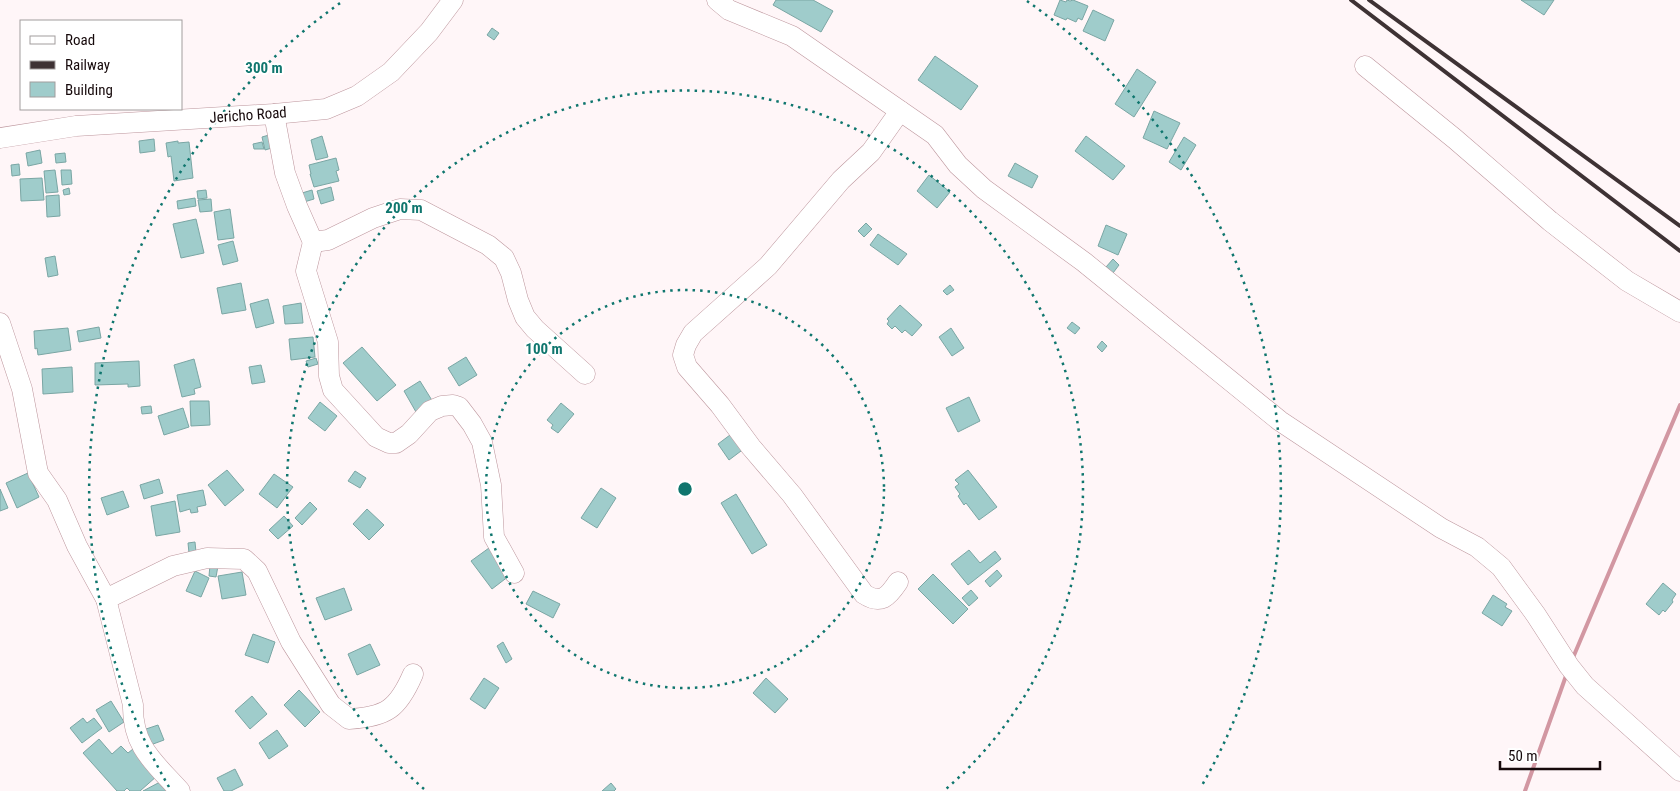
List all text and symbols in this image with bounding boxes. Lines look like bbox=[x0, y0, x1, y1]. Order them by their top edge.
legend bbox=[20, 20, 182, 110]
text: Road bbox=[65, 31, 95, 49]
text: Railway bbox=[65, 56, 110, 74]
text: 300 m bbox=[245, 59, 283, 77]
text: Building bbox=[65, 81, 113, 99]
street label: Jericho Road bbox=[209, 103, 287, 127]
text: 200 m bbox=[385, 199, 423, 217]
text: 100 m bbox=[525, 340, 563, 358]
centre of rings bbox=[676, 480, 694, 498]
scale bar bbox=[1500, 738, 1600, 770]
text: 50 m bbox=[1508, 747, 1538, 765]

